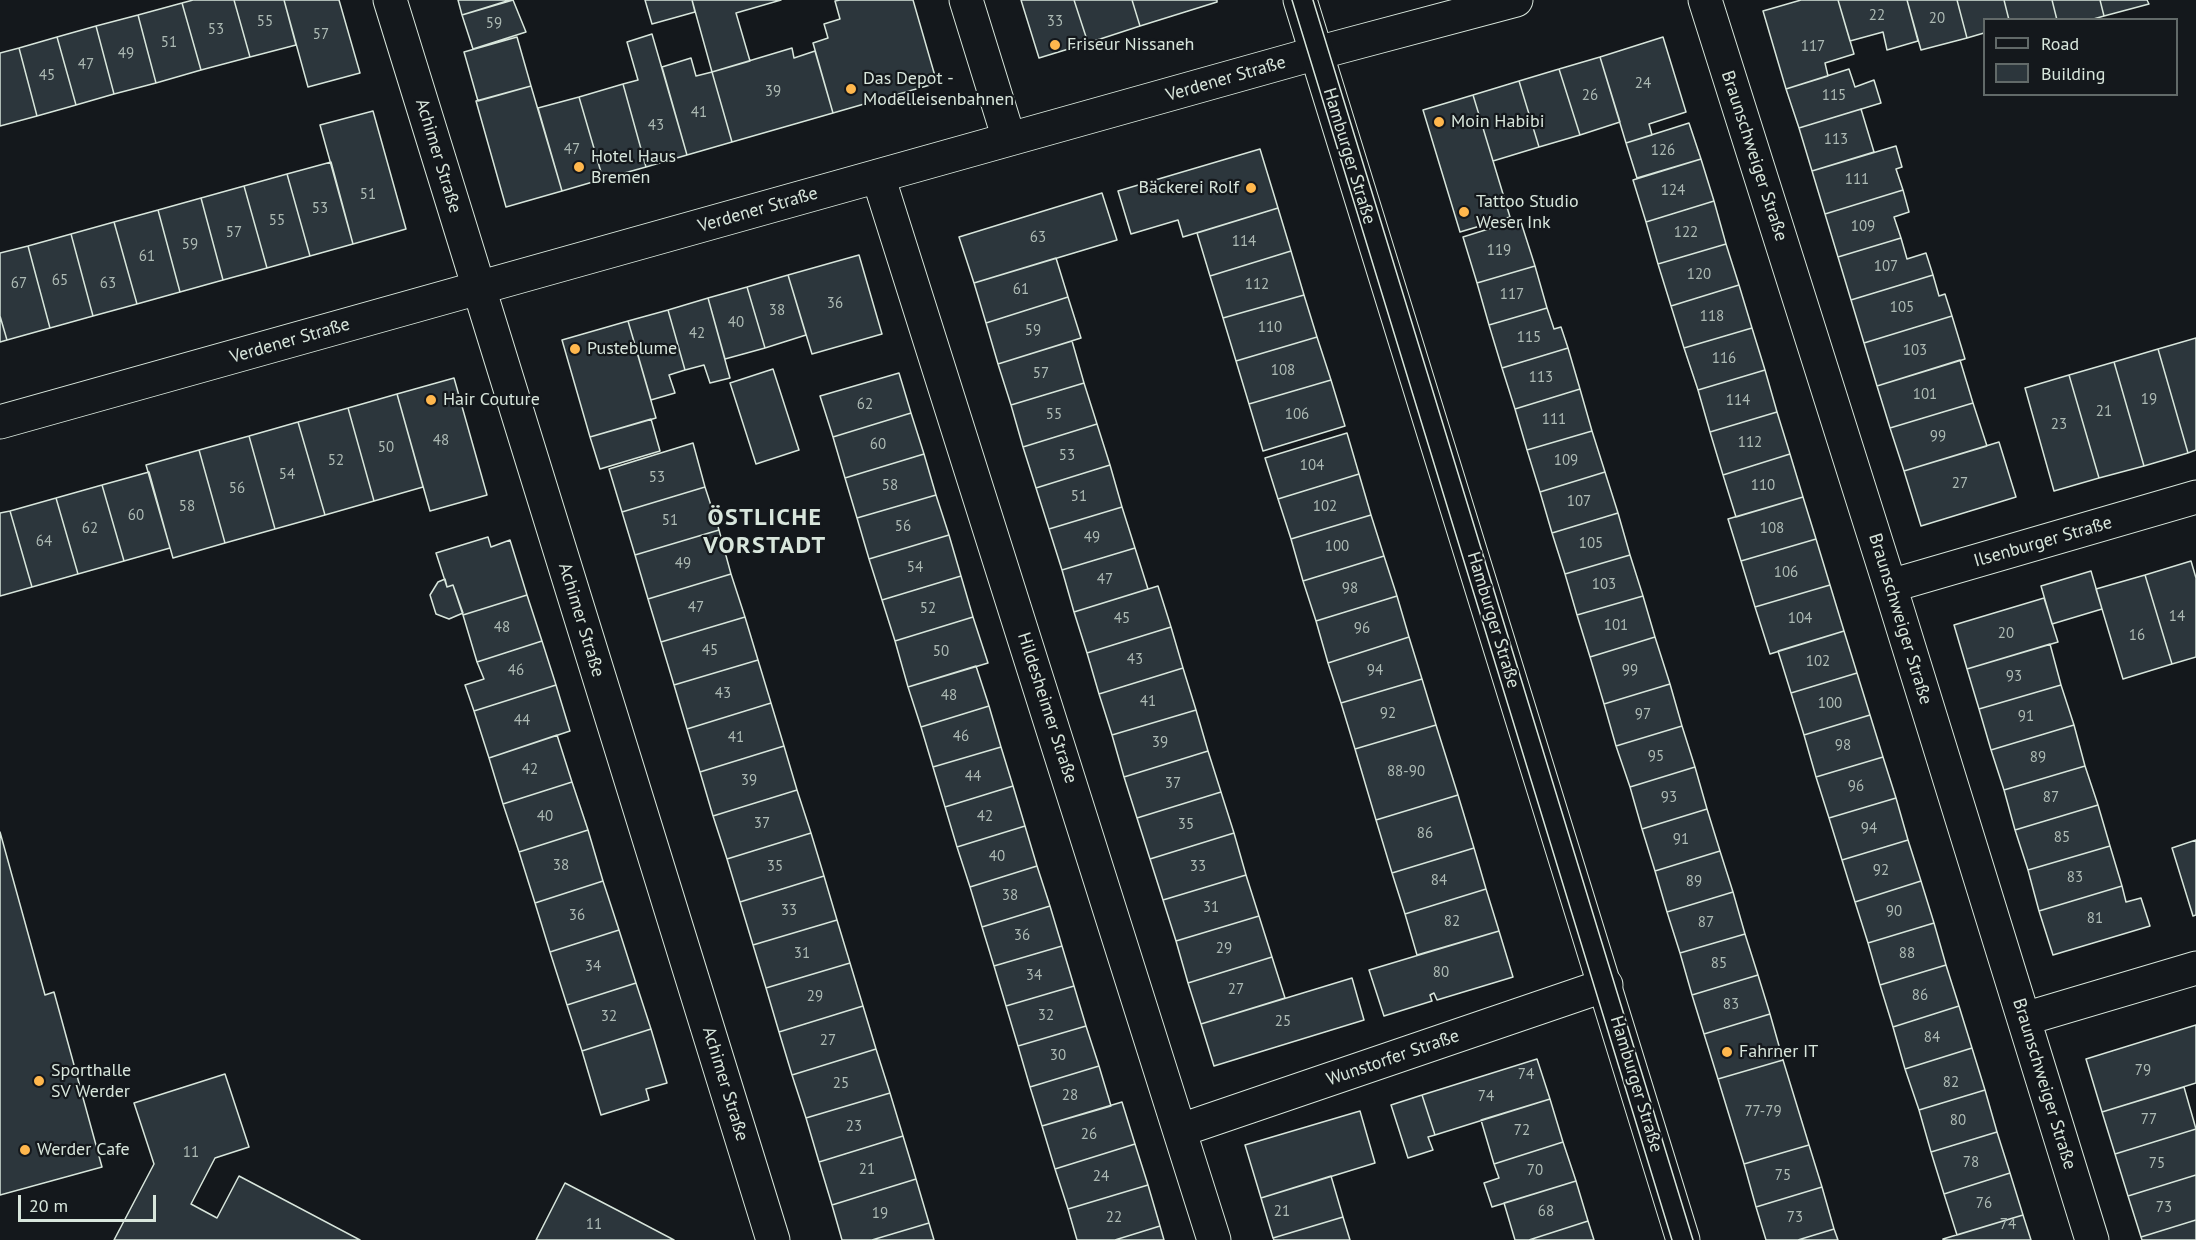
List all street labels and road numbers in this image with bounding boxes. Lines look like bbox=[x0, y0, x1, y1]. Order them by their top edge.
street label: Verdener Straße bbox=[1164, 52, 1288, 106]
street label: Braunschweiger Straße bbox=[1716, 68, 1792, 244]
street label: Hamburger Straße bbox=[1318, 85, 1380, 227]
street label: Achimer Straße bbox=[410, 96, 466, 216]
street label: Verdener Straße bbox=[696, 183, 820, 237]
street label: Verdener Straße bbox=[228, 314, 352, 368]
street label: Ilsenburger Straße bbox=[1971, 512, 2115, 572]
street label: Braunschweiger Straße bbox=[1864, 531, 1936, 707]
street label: Hamburger Straße bbox=[1462, 549, 1524, 691]
street label: Achimer Straße bbox=[553, 560, 609, 680]
street label: Hildesheimer Straße bbox=[1012, 630, 1082, 786]
street label: Braunschweiger Straße bbox=[2008, 996, 2080, 1172]
street label: Hamburger Straße bbox=[1605, 1013, 1667, 1155]
street label: Achimer Straße bbox=[697, 1024, 753, 1144]
street label: Wunstorfer Straße bbox=[1324, 1025, 1462, 1091]

